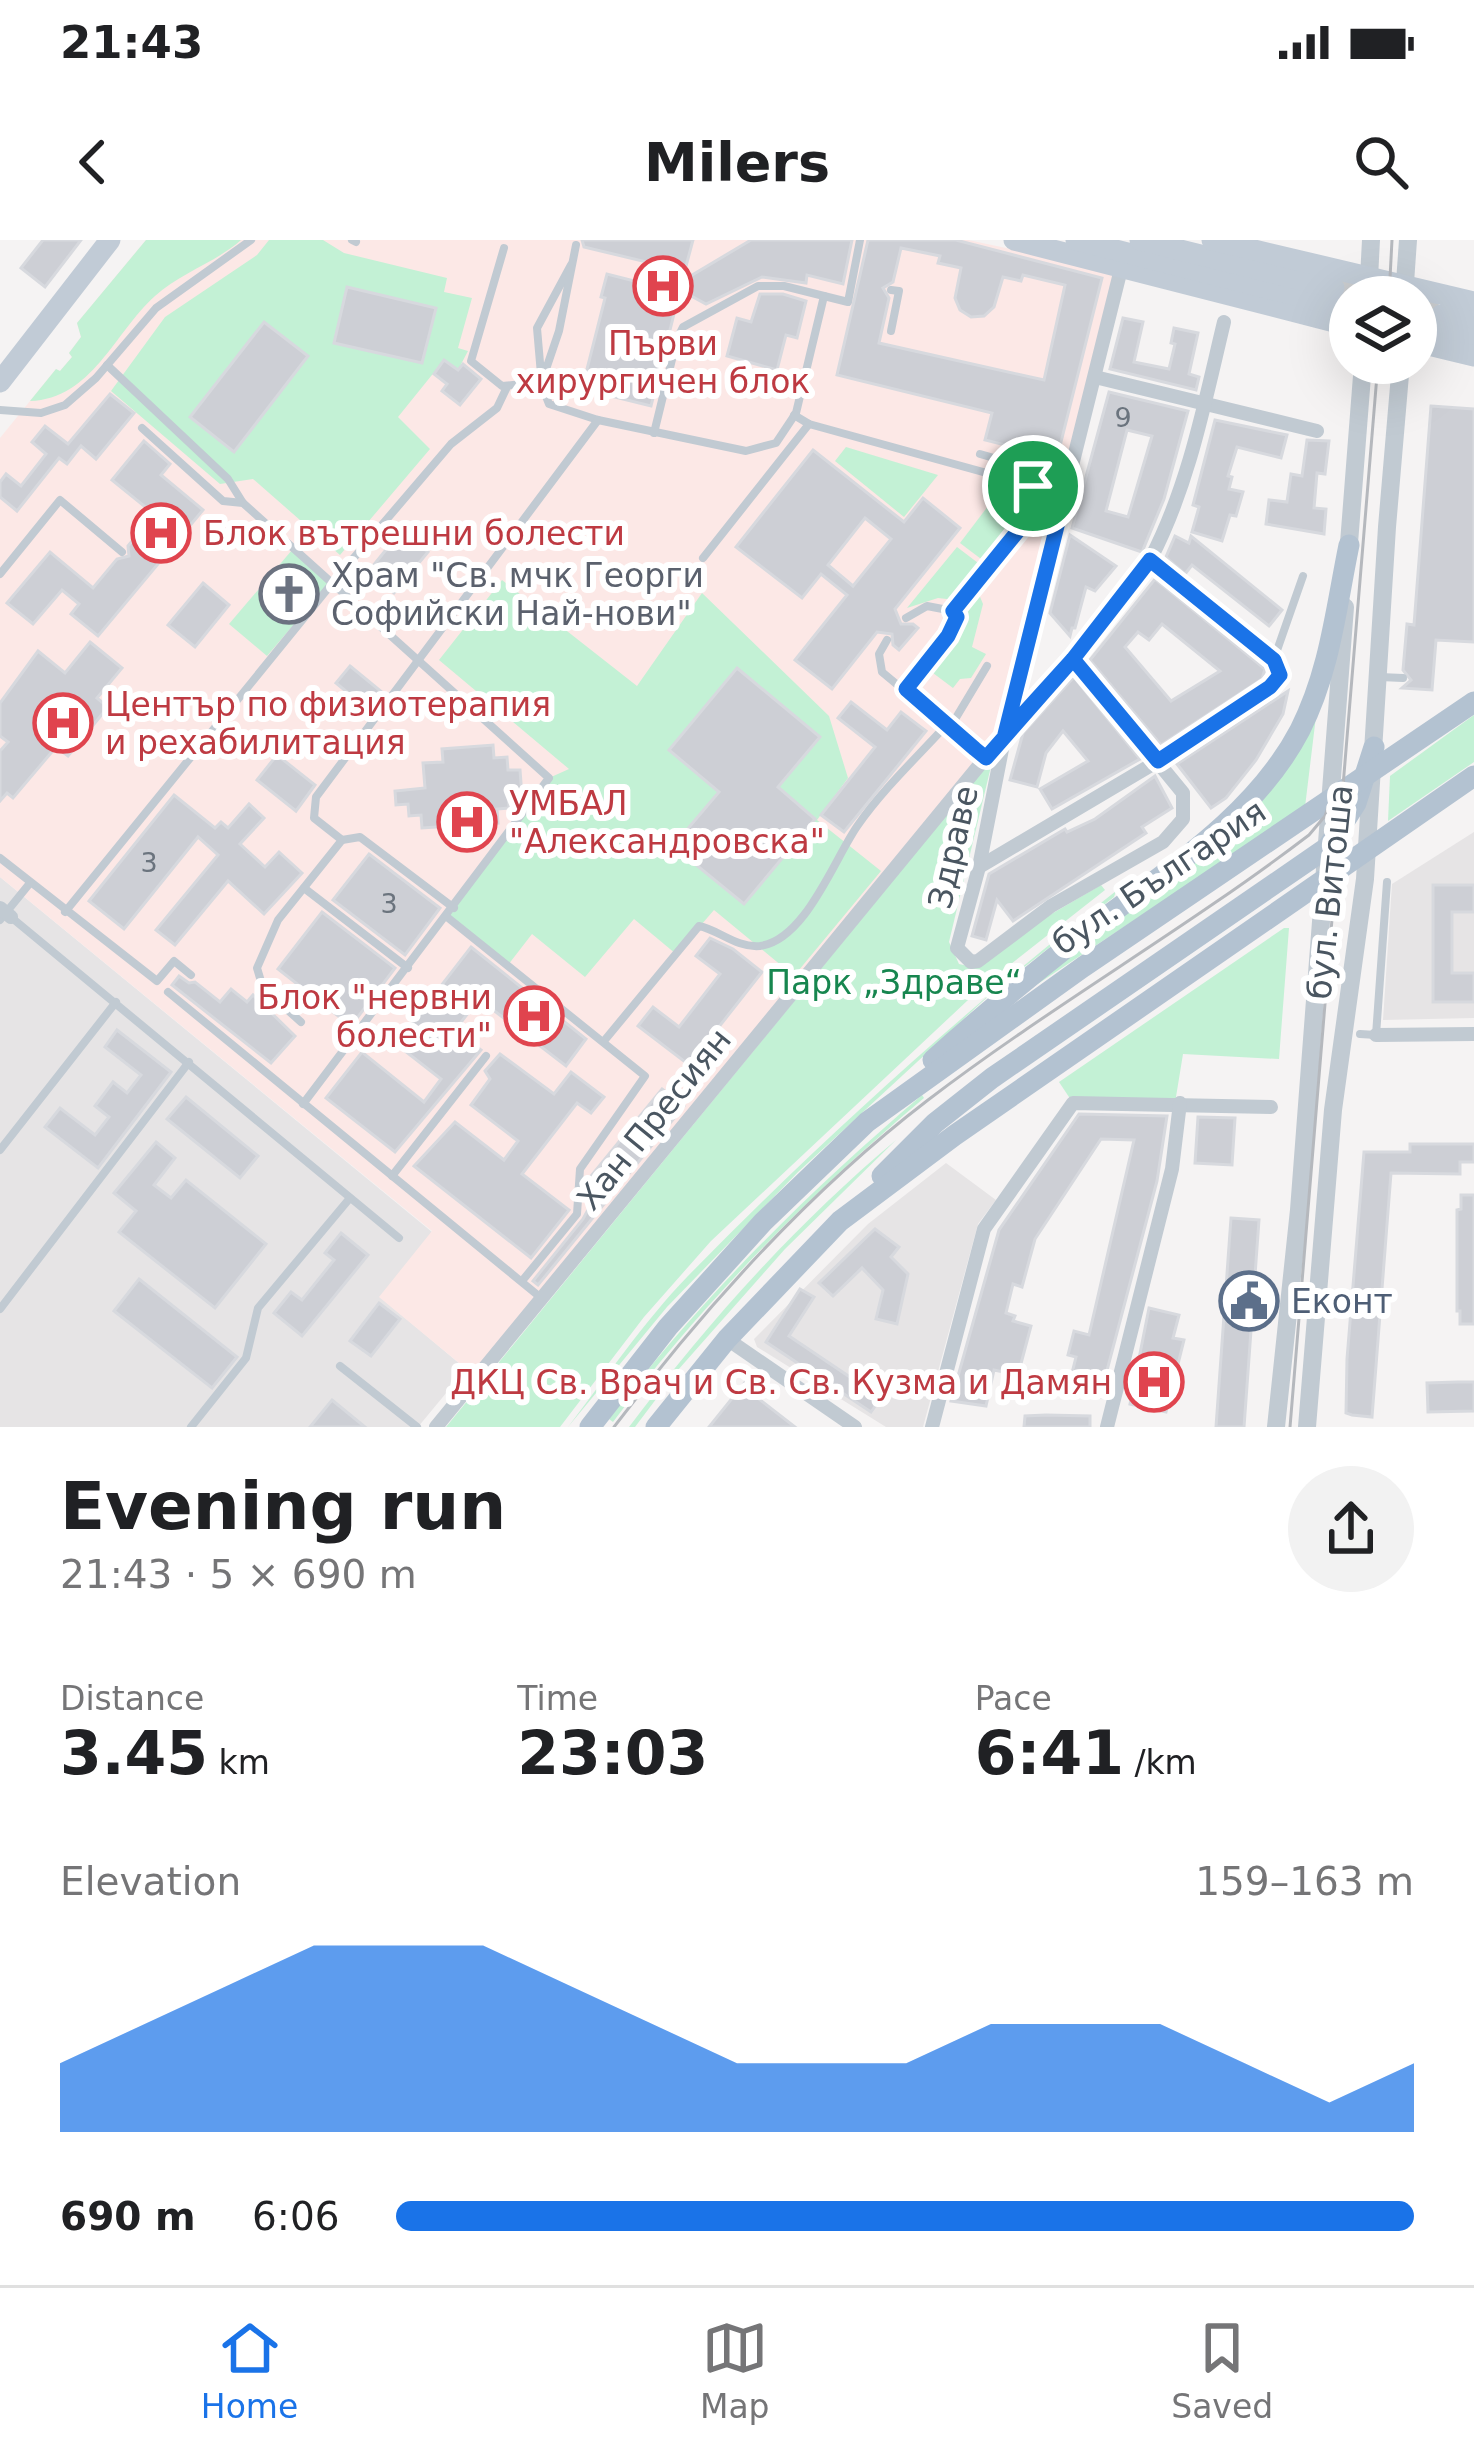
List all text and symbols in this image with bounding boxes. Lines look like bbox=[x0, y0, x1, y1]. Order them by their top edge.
text: 21:43 bbox=[60, 16, 203, 69]
icon: back bbox=[60, 129, 126, 195]
icon: search bbox=[1348, 129, 1414, 195]
text: Milers bbox=[644, 131, 830, 194]
hospital icon: Първи хирургичен блок bbox=[632, 255, 694, 317]
map controls bbox=[1329, 276, 1437, 384]
button: layers bbox=[1329, 276, 1437, 384]
place label: Първи хирургичен блок bbox=[516, 324, 810, 401]
house number: 9 bbox=[1114, 402, 1132, 433]
pin bbox=[982, 435, 1084, 537]
icon: arrive bbox=[1000, 453, 1066, 519]
hospital icon: Блок вътрешни болести bbox=[130, 502, 192, 564]
place label: Блок вътрешни болести bbox=[203, 514, 625, 553]
place label: Храм "Св. мчк Георги Софийски Най-нови" bbox=[331, 556, 704, 633]
church icon: Храм "Св. мчк Георги Софийски Най-нови" bbox=[258, 563, 320, 625]
place label: Център по физиотерапия и рехабилитация bbox=[105, 685, 551, 762]
hospital icon: Център по физиотерапия и рехабилитация bbox=[32, 692, 94, 754]
street label: Здраве bbox=[920, 782, 986, 912]
street label: бул. Витоша bbox=[1299, 783, 1361, 1001]
place label: УМБАЛ "Александровска" bbox=[509, 784, 825, 861]
hospital icon: УМБАЛ "Александровска" bbox=[436, 791, 498, 853]
street label: бул. България bbox=[1045, 791, 1273, 963]
house number: 3 bbox=[140, 847, 158, 878]
house number: 3 bbox=[380, 888, 398, 919]
park label: Парк „Здраве“ bbox=[766, 963, 1022, 1002]
place label: Блок "нервни болести" bbox=[257, 978, 492, 1055]
hospital icon: Блок "нервни болести" bbox=[503, 985, 565, 1047]
street label: Хан Пресиян bbox=[569, 1020, 739, 1218]
public building icon: Еконт bbox=[1218, 1270, 1280, 1332]
place label: Еконт bbox=[1291, 1282, 1393, 1321]
hospital icon: ДКЦ Св. Врач и Св. Св. Кузма и Дамян bbox=[1123, 1351, 1185, 1413]
place label: ДКЦ Св. Врач и Св. Св. Кузма и Дамян bbox=[450, 1363, 1112, 1402]
button: share bbox=[1288, 1466, 1414, 1592]
text: Evening run bbox=[60, 1468, 506, 1545]
text: 21:43 · 5 × 690 m bbox=[60, 1552, 417, 1597]
text: Distance bbox=[60, 1679, 204, 1718]
text: Time bbox=[517, 1679, 598, 1718]
text: Pace bbox=[975, 1679, 1052, 1718]
text: 3.45 bbox=[60, 1718, 208, 1788]
text: 23:03 bbox=[517, 1718, 708, 1788]
text: 6:41 bbox=[975, 1718, 1124, 1788]
text: km bbox=[208, 1743, 270, 1782]
text: /km bbox=[1124, 1743, 1197, 1782]
text: Elevation bbox=[60, 1859, 241, 1904]
text: 159–163 m bbox=[1195, 1859, 1414, 1904]
text: 690 m bbox=[60, 2194, 196, 2239]
text: 6:06 bbox=[252, 2194, 340, 2239]
tab: Home bbox=[201, 2315, 298, 2426]
tab: Map bbox=[700, 2315, 770, 2426]
tab: Saved bbox=[1171, 2315, 1273, 2426]

